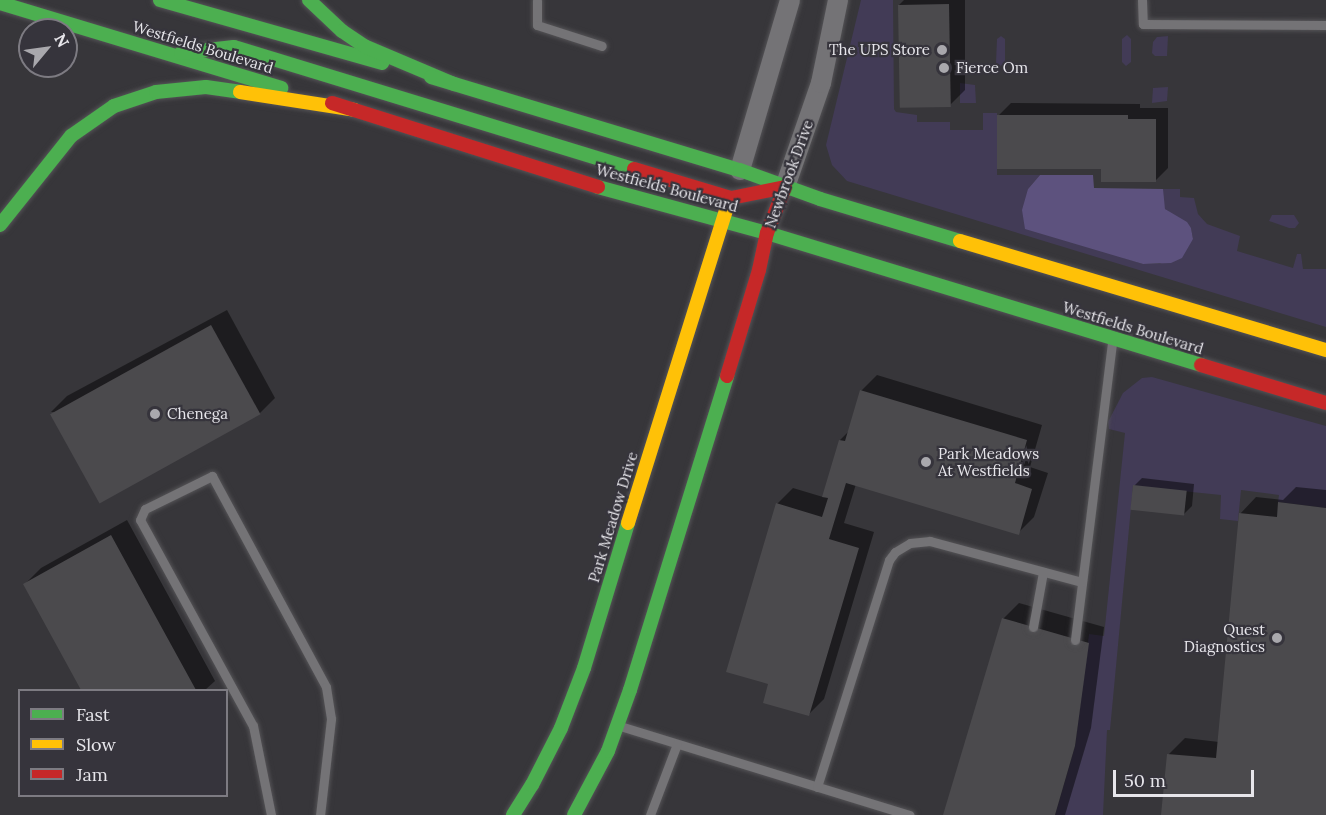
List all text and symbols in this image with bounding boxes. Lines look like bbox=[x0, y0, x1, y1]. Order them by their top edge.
street label: Westfields Boulevard bbox=[130, 17, 276, 77]
north arrow bbox=[18, 18, 78, 78]
text: N bbox=[50, 30, 74, 51]
place label: The UPS Store bbox=[829, 41, 930, 59]
marker: The UPS Store bbox=[935, 43, 949, 57]
place label: Fierce Om bbox=[956, 59, 1028, 77]
marker: Fierce Om bbox=[937, 61, 951, 75]
street label: Newbrook Drive bbox=[761, 118, 817, 230]
street label: Westfields Boulevard bbox=[594, 160, 740, 216]
street label: Westfields Boulevard bbox=[1060, 298, 1206, 358]
place label: Chenega bbox=[167, 405, 228, 423]
marker: Chenega bbox=[148, 407, 162, 421]
place label: Park Meadows At Westfields bbox=[938, 444, 1039, 479]
street label: Park Meadow Drive bbox=[585, 449, 641, 585]
marker: Park Meadows At Westfields bbox=[919, 455, 933, 469]
place label: Quest Diagnostics bbox=[1184, 620, 1265, 655]
marker: Quest Diagnostics bbox=[1270, 631, 1284, 645]
legend bbox=[18, 689, 228, 797]
text: Fast bbox=[76, 703, 110, 726]
text: Slow bbox=[76, 733, 116, 756]
scale bar bbox=[1116, 758, 1257, 796]
text: Jam bbox=[76, 763, 108, 786]
text: 50 m bbox=[1124, 769, 1166, 792]

